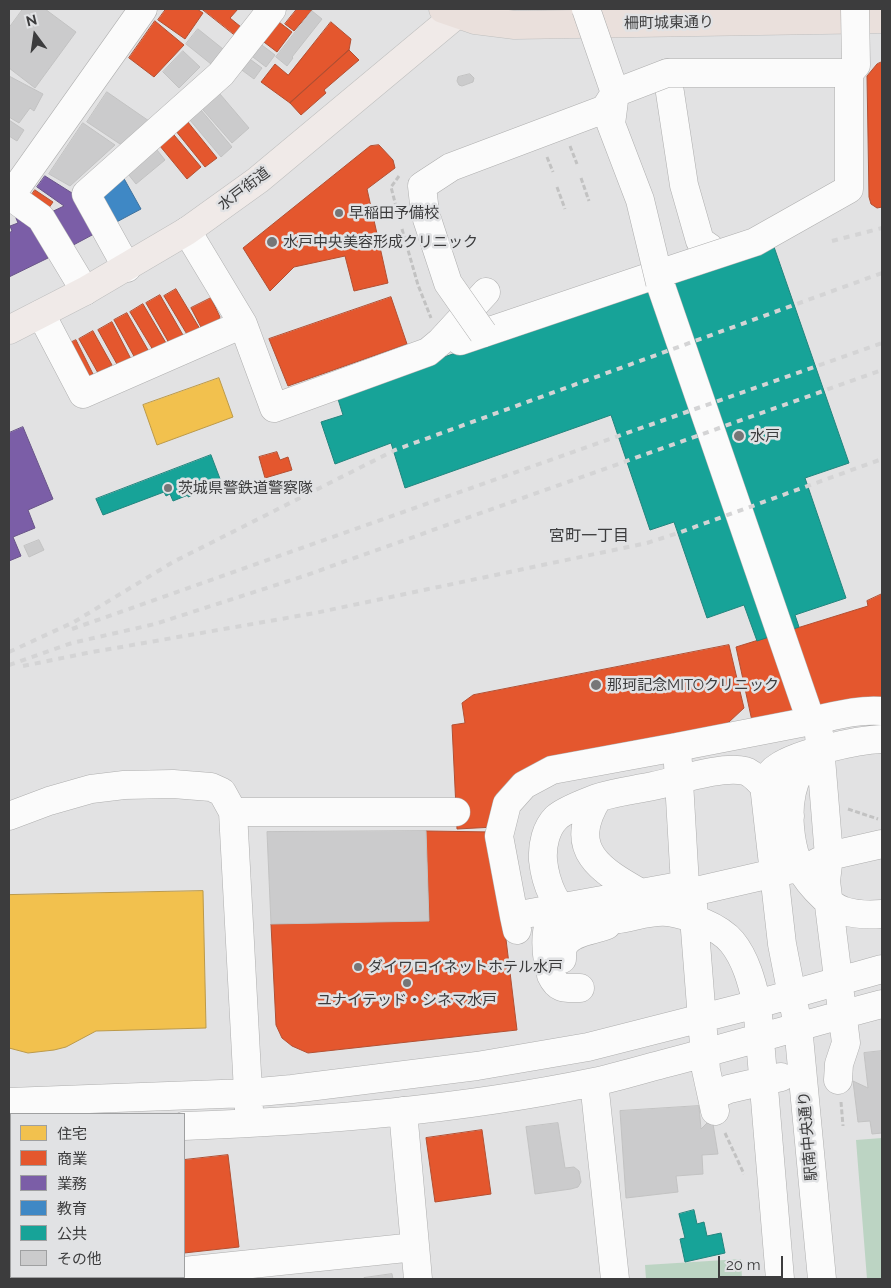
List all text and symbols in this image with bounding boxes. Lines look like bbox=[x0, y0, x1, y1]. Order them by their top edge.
north arrow bbox=[10, 10, 60, 60]
text: N bbox=[24, 11, 38, 30]
street label: 柵町城東通り bbox=[624, 13, 714, 33]
street label: 水戸街道 bbox=[215, 164, 273, 214]
place label: 早稲田予備校 bbox=[349, 204, 439, 222]
marker: 早稲田予備校 bbox=[333, 207, 345, 219]
place label: 水戸中央美容形成クリニック bbox=[283, 233, 478, 251]
marker: 水戸中央美容形成クリニック bbox=[265, 235, 279, 249]
place label: 水戸 bbox=[750, 427, 780, 445]
marker: 水戸 bbox=[732, 429, 746, 443]
place label: 茨城県警鉄道警察隊 bbox=[178, 479, 313, 497]
marker: 茨城県警鉄道警察隊 bbox=[162, 482, 174, 494]
district label: 宮町一丁目 bbox=[549, 526, 629, 546]
place label: 那珂記念MITOクリニック bbox=[607, 676, 779, 694]
marker: 那珂記念MITOクリニック bbox=[589, 678, 603, 692]
place label: ダイワロイネットホテル水戸 bbox=[368, 958, 563, 976]
marker: ダイワロイネットホテル水戸 bbox=[352, 961, 364, 973]
marker: ユナイテッド・シネマ水戸 bbox=[401, 977, 413, 989]
place label: ユナイテッド・シネマ水戸 bbox=[317, 991, 497, 1009]
street label: 駅南中央通り bbox=[795, 1090, 821, 1182]
legend bbox=[10, 1113, 185, 1278]
text: 住宅 bbox=[57, 1125, 87, 1143]
text: 商業 bbox=[57, 1150, 87, 1168]
text: 業務 bbox=[57, 1175, 87, 1193]
text: 教育 bbox=[57, 1200, 87, 1218]
text: 公共 bbox=[57, 1225, 87, 1243]
scale bar bbox=[721, 1246, 786, 1278]
text: その他 bbox=[57, 1250, 102, 1268]
text: 20 m bbox=[726, 1256, 761, 1274]

